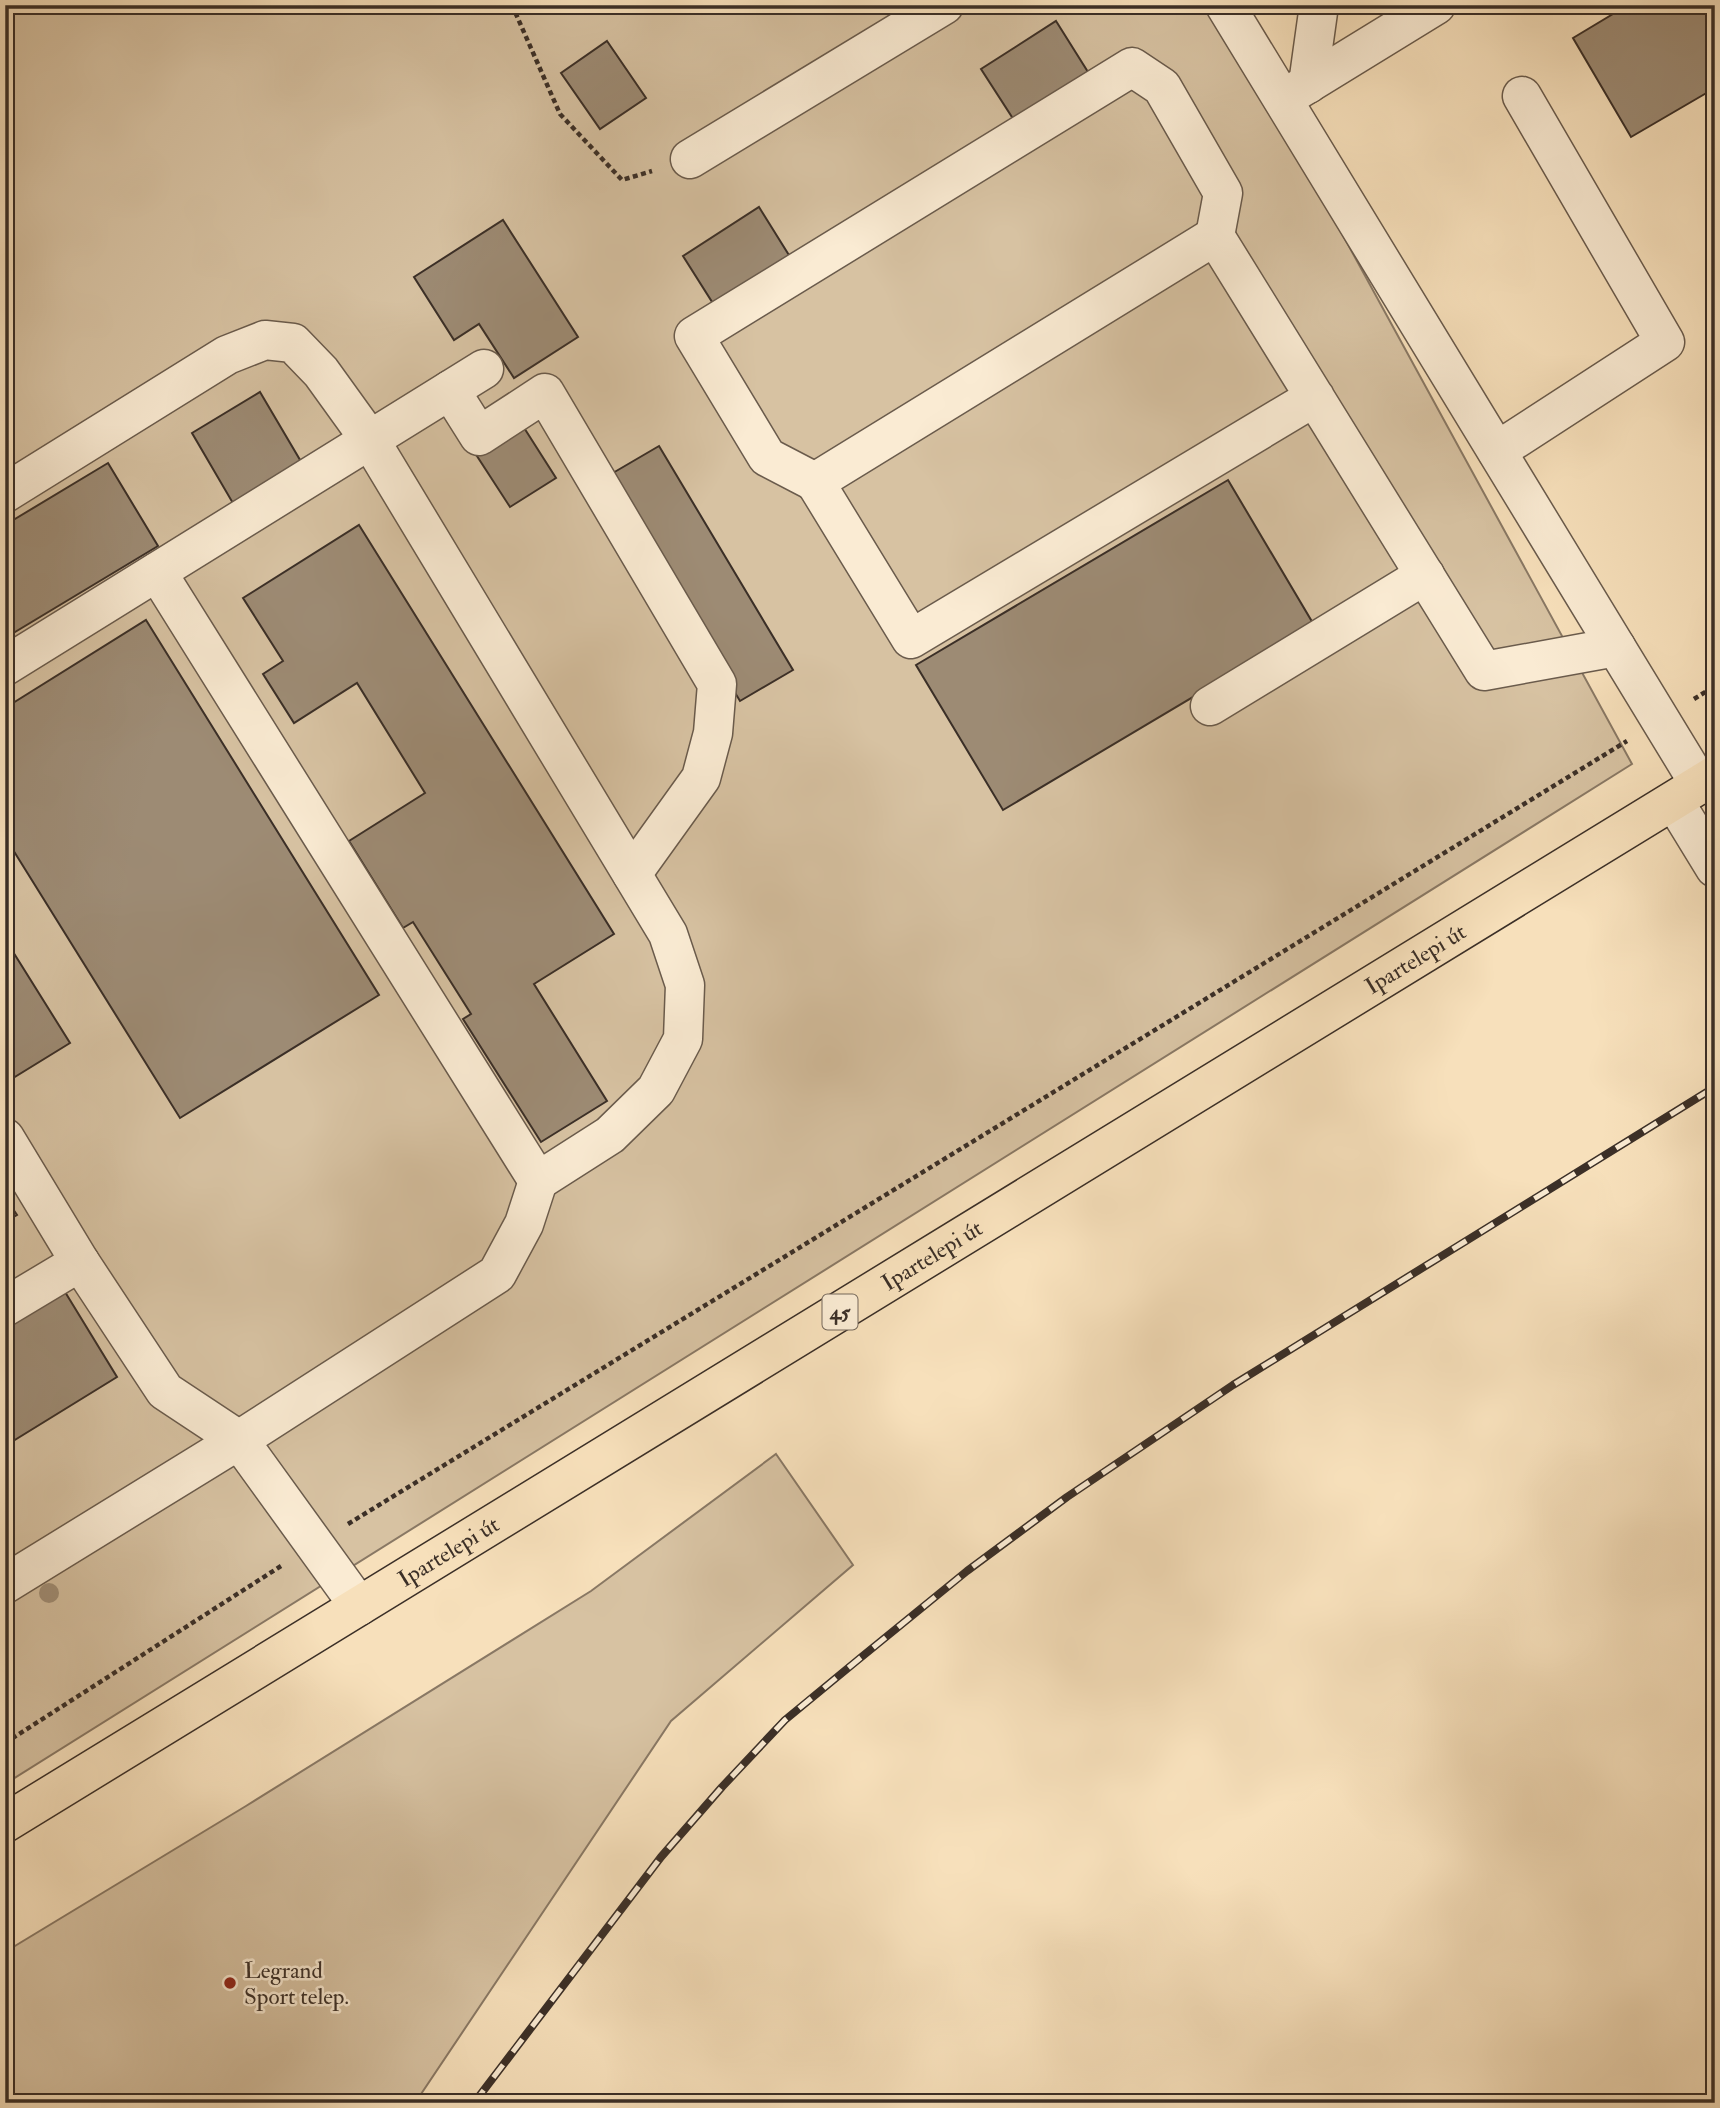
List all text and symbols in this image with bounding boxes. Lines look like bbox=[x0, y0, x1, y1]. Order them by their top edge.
street label: Ipartelepi út bbox=[1359, 917, 1471, 1001]
street label: Ipartelepi út bbox=[876, 1213, 988, 1297]
road number: 45 bbox=[822, 1294, 858, 1330]
street label: Ipartelepi út bbox=[393, 1509, 504, 1593]
place label: Legrand Sport telep. bbox=[244, 1956, 349, 2012]
marker: Legrand Sport telep. bbox=[222, 1975, 238, 1991]

